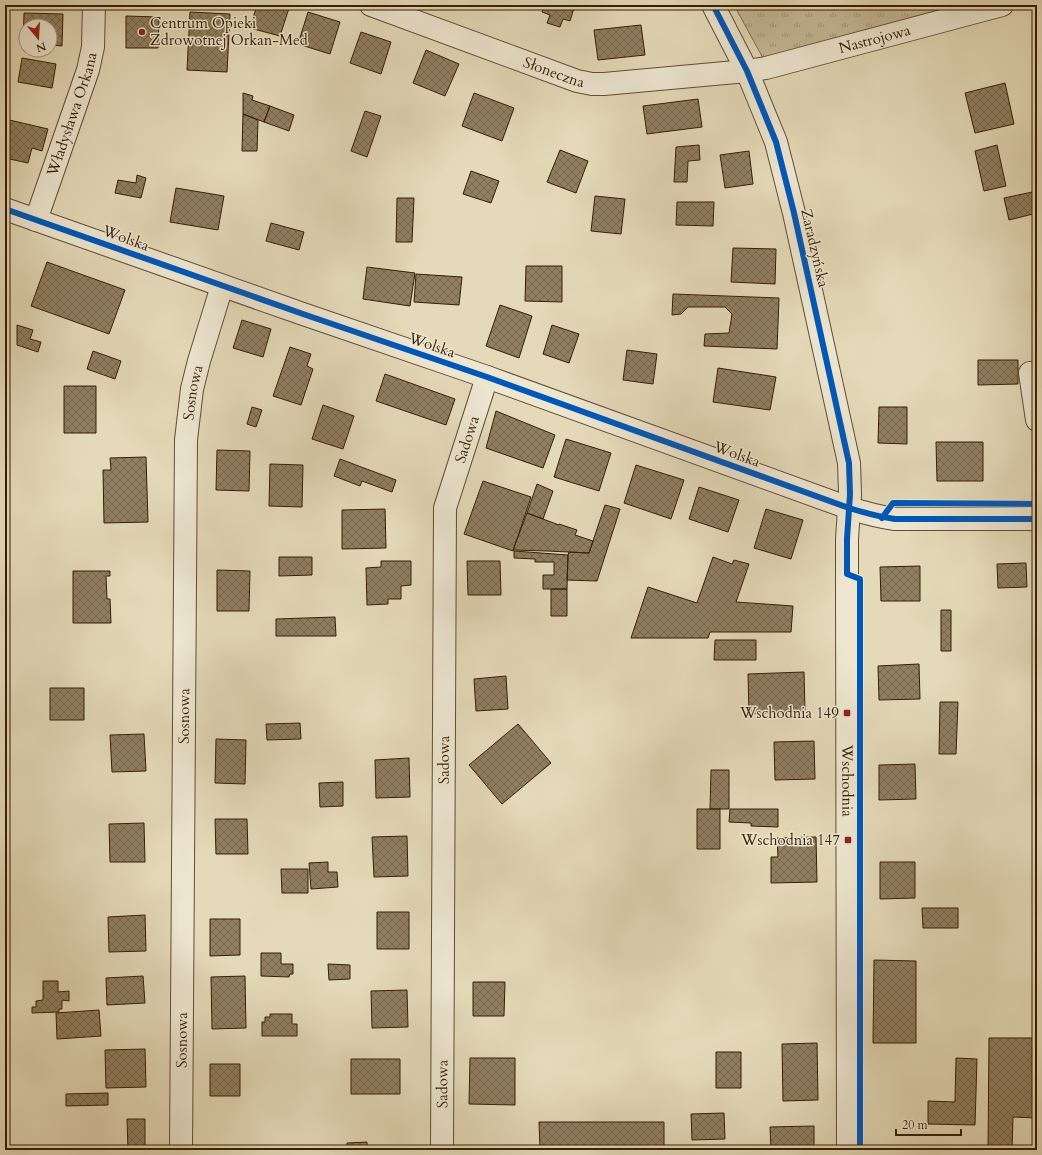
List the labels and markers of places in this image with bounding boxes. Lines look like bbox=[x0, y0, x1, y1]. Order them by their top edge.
place label: Centrum Opieki Zdrowotnej Orkan-Med bbox=[150, 13, 308, 50]
marker: Centrum Opieki Zdrowotnej Orkan-Med bbox=[137, 27, 147, 37]
place label: Wschodnia 149 bbox=[739, 703, 839, 723]
marker: Wschodnia 149 bbox=[842, 708, 852, 718]
place label: Wschodnia 147 bbox=[740, 830, 840, 850]
marker: Wschodnia 147 bbox=[843, 835, 853, 845]

